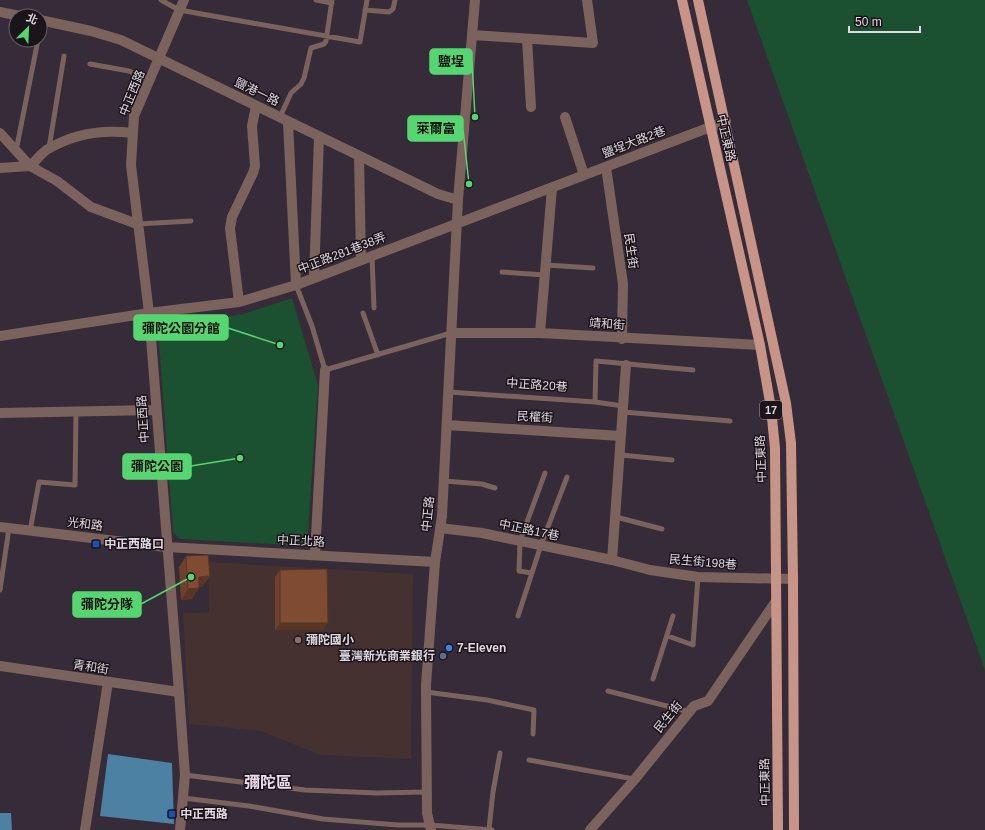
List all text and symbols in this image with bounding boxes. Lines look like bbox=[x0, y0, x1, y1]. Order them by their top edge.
north arrow bbox=[8, 8, 48, 48]
scale bar bbox=[849, 8, 920, 34]
text: 北 bbox=[25, 11, 40, 27]
text: 50 m bbox=[855, 15, 882, 29]
callout: 鹽埕 bbox=[430, 49, 472, 74]
text: 鹽埕 bbox=[438, 54, 464, 69]
street label: 中正西路 bbox=[117, 68, 147, 118]
street label: 鹽港一路 bbox=[232, 75, 282, 109]
street label: 中正東路 bbox=[714, 113, 738, 163]
callout: 萊爾富 bbox=[408, 116, 463, 141]
text: 萊爾富 bbox=[416, 121, 456, 136]
street label: 鹽埕大路2巷 bbox=[600, 124, 668, 160]
street label: 中正路281巷38弄 bbox=[296, 230, 388, 276]
street label: 民生街 bbox=[622, 232, 640, 270]
callout: 彌陀公園分館 bbox=[134, 315, 228, 340]
street label: 靖和街 bbox=[589, 316, 625, 332]
text: 彌陀公園分館 bbox=[142, 321, 220, 336]
street label: 中正路20巷 bbox=[506, 376, 568, 394]
street label: 中正西路 bbox=[134, 395, 152, 443]
road number: 17 bbox=[760, 401, 782, 419]
street label: 民權街 bbox=[517, 409, 553, 425]
street label: 中正東路 bbox=[753, 435, 769, 483]
callout: 彌陀公園 bbox=[123, 454, 191, 479]
text: 彌陀公園 bbox=[131, 459, 183, 474]
street label: 中正路 bbox=[419, 495, 437, 533]
street label: 光和路 bbox=[66, 515, 104, 533]
street label: 中正路17巷 bbox=[498, 517, 560, 543]
street label: 中正北路 bbox=[277, 533, 325, 549]
place label: 中正西路口 bbox=[104, 537, 164, 551]
marker: 中正西路口 bbox=[91, 539, 101, 549]
street label: 民生街198巷 bbox=[669, 552, 737, 572]
callout: 彌陀分隊 bbox=[73, 592, 141, 617]
text: 彌陀分隊 bbox=[81, 597, 133, 612]
place label: 彌陀國小 bbox=[306, 633, 354, 647]
marker: 彌陀國小 bbox=[293, 635, 303, 645]
place label: 7-Eleven bbox=[457, 641, 506, 655]
marker: 7-Eleven bbox=[444, 643, 454, 653]
place label: 臺灣新光商業銀行 bbox=[339, 649, 435, 663]
marker: 臺灣新光商業銀行 bbox=[438, 651, 448, 661]
street label: 青和街 bbox=[72, 657, 110, 677]
street label: 民生街 bbox=[651, 699, 685, 735]
street label: 中正東路 bbox=[758, 758, 772, 806]
district label: 彌陀區 bbox=[244, 774, 292, 791]
place label: 中正西路 bbox=[180, 807, 228, 821]
marker: 中正西路 bbox=[167, 809, 177, 819]

